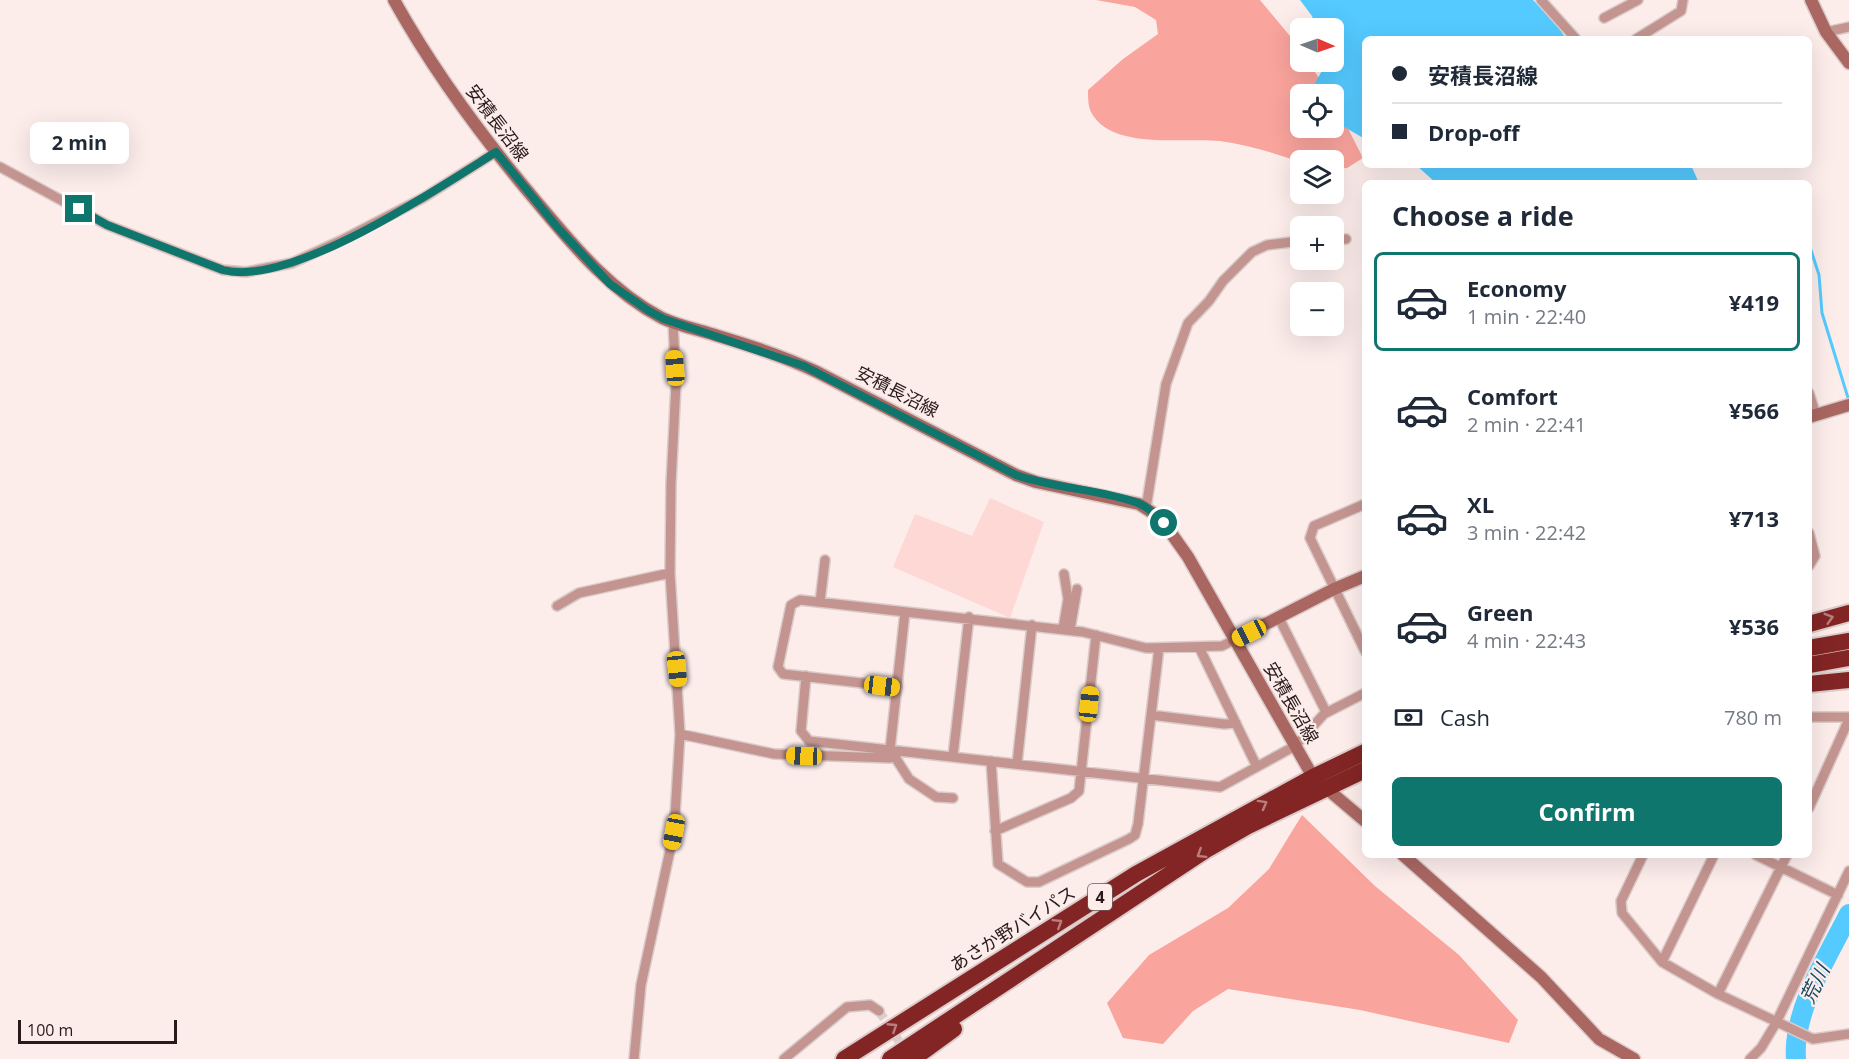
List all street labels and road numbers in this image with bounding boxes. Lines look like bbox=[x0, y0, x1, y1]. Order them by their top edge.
street label: 安積長沼線 bbox=[461, 79, 534, 166]
street label: 安積長沼線 bbox=[852, 360, 943, 422]
street label: 安積長沼線 bbox=[1259, 658, 1325, 747]
street label: あさか野バイパス bbox=[945, 880, 1080, 976]
road number: 4 bbox=[1088, 884, 1112, 910]

